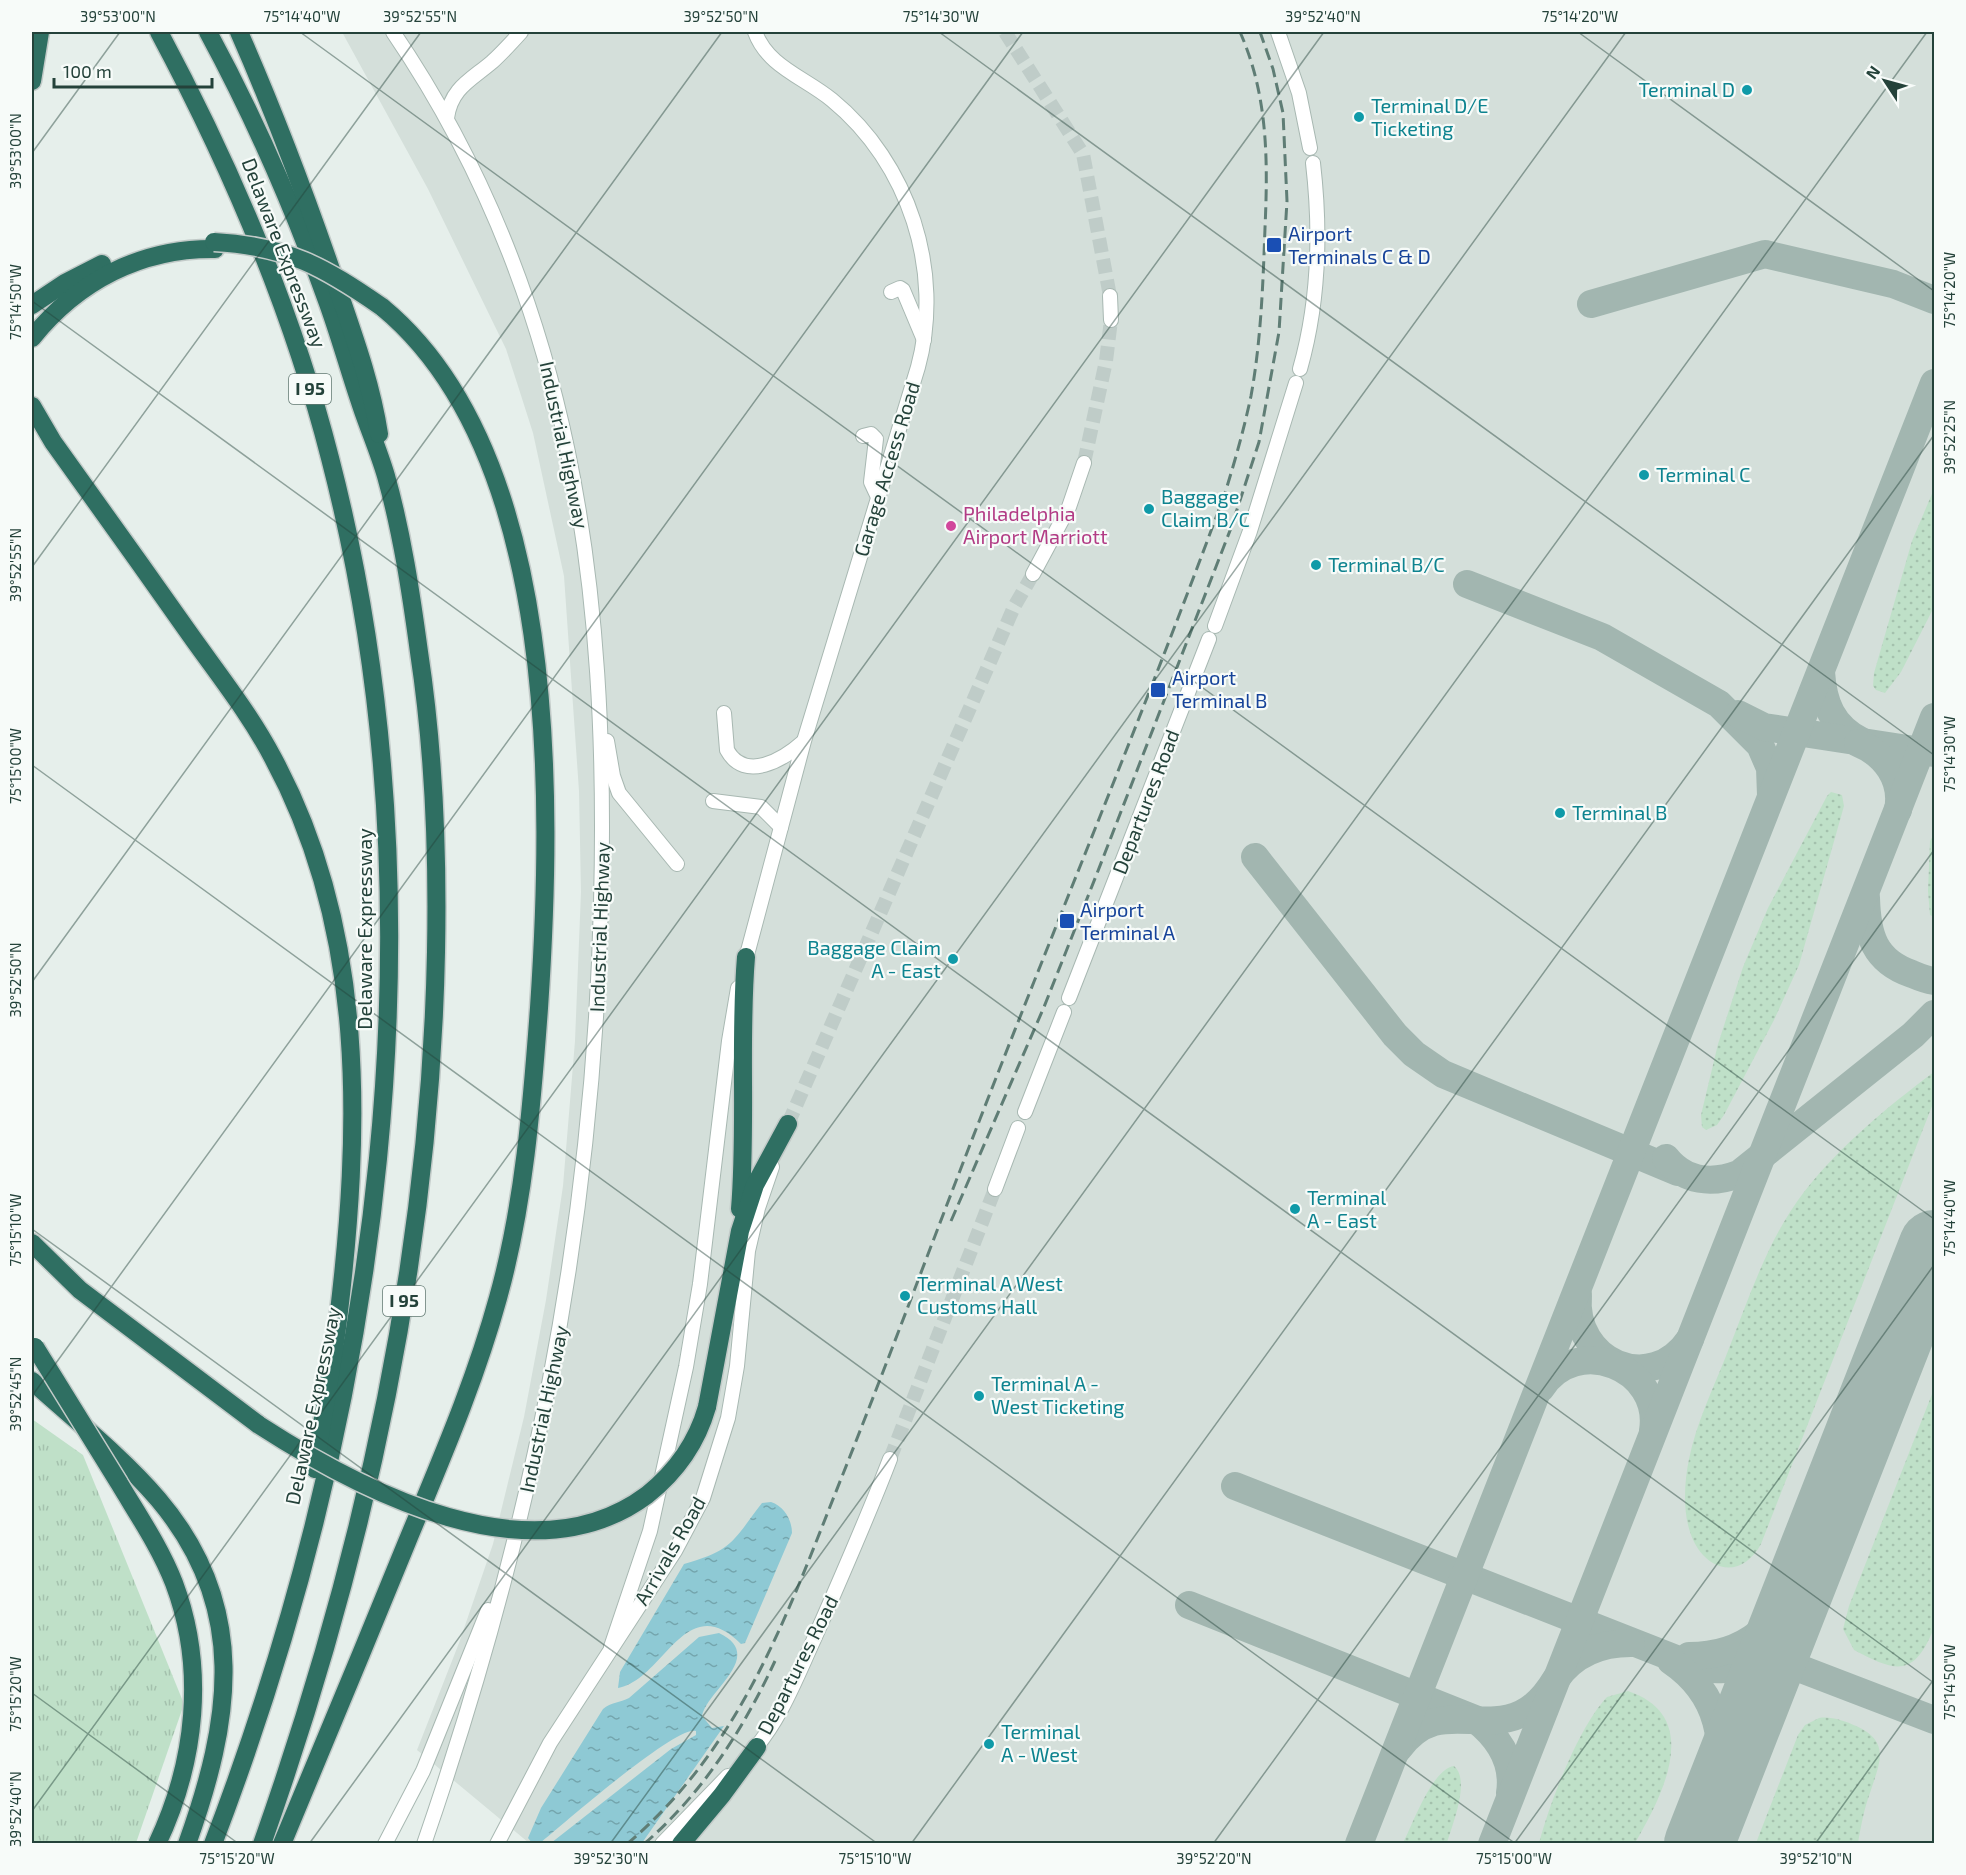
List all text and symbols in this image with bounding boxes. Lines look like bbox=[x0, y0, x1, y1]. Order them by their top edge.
text: 39°53'00"N bbox=[80, 7, 156, 25]
text: 75°14'40"W bbox=[264, 7, 340, 25]
text: 39°52'55"N bbox=[383, 7, 457, 25]
text: 39°52'50"N bbox=[684, 7, 758, 25]
text: 75°14'30"W bbox=[903, 7, 979, 25]
text: 39°52'40"N bbox=[1285, 7, 1361, 25]
text: 75°14'20"W bbox=[1542, 7, 1618, 25]
scale bar bbox=[54, 51, 212, 89]
north arrow bbox=[1855, 51, 1915, 111]
text: 100 m bbox=[63, 60, 112, 82]
text: N bbox=[1861, 62, 1884, 82]
place label: Terminal D bbox=[1639, 77, 1735, 101]
marker: Terminal D bbox=[1740, 83, 1754, 97]
place label: Terminal D/E Ticketing bbox=[1371, 93, 1488, 140]
marker: Terminal D/E Ticketing bbox=[1352, 110, 1366, 124]
text: 39°53'00"N bbox=[6, 113, 24, 189]
street label: Delaware Expressway bbox=[238, 154, 332, 351]
place label: Airport Terminals C & D bbox=[1288, 221, 1431, 268]
marker: Airport Terminals C & D bbox=[1265, 236, 1283, 254]
text: 75°14'20"W bbox=[1940, 252, 1958, 328]
text: 75°14'50"W bbox=[6, 264, 24, 340]
street label: Industrial Highway bbox=[536, 359, 595, 531]
road number: I 95 bbox=[289, 374, 331, 404]
street label: Garage Access Road bbox=[848, 378, 924, 559]
text: 39°52'25"N bbox=[1940, 400, 1958, 474]
place label: Terminal C bbox=[1656, 462, 1751, 486]
marker: Terminal C bbox=[1637, 468, 1651, 482]
place label: Baggage Claim B/C bbox=[1161, 484, 1250, 531]
place label: Philadelphia Airport Marriott bbox=[963, 501, 1108, 548]
marker: Baggage Claim B/C bbox=[1142, 502, 1156, 516]
marker: Philadelphia Airport Marriott bbox=[944, 519, 958, 533]
text: 39°52'55"N bbox=[6, 528, 24, 602]
place label: Terminal B/C bbox=[1328, 552, 1445, 576]
marker: Terminal B/C bbox=[1309, 558, 1323, 572]
place label: Airport Terminal B bbox=[1172, 665, 1268, 712]
marker: Airport Terminal B bbox=[1149, 681, 1167, 699]
text: 75°14'30"W bbox=[1940, 716, 1958, 792]
street label: Departures Road bbox=[1106, 726, 1184, 877]
text: 75°15'00"W bbox=[6, 728, 24, 804]
place label: Terminal B bbox=[1572, 800, 1668, 824]
marker: Terminal B bbox=[1553, 806, 1567, 820]
street label: Delaware Expressway bbox=[352, 828, 376, 1030]
street label: Industrial Highway bbox=[584, 841, 614, 1013]
place label: Airport Terminal A bbox=[1080, 897, 1176, 944]
marker: Airport Terminal A bbox=[1058, 912, 1076, 930]
place label: Baggage Claim A - East bbox=[807, 935, 941, 982]
text: 39°52'50"N bbox=[6, 943, 24, 1017]
marker: Baggage Claim A - East bbox=[946, 952, 960, 966]
text: 75°14'40"W bbox=[1940, 1180, 1958, 1256]
place label: Terminal A - East bbox=[1307, 1185, 1386, 1232]
text: 75°15'10"W bbox=[6, 1194, 24, 1266]
marker: Terminal A - East bbox=[1288, 1202, 1302, 1216]
place label: Terminal A West Customs Hall bbox=[917, 1271, 1063, 1318]
road number: I 95 bbox=[383, 1286, 425, 1316]
marker: Terminal A West Customs Hall bbox=[898, 1289, 912, 1303]
street label: Delaware Expressway bbox=[279, 1304, 345, 1507]
street label: Industrial Highway bbox=[514, 1323, 573, 1495]
text: 39°52'45"N bbox=[6, 1357, 24, 1431]
place label: Terminal A - West Ticketing bbox=[991, 1371, 1124, 1418]
marker: Terminal A - West Ticketing bbox=[972, 1389, 986, 1403]
street label: Arrivals Road bbox=[628, 1492, 710, 1609]
street label: Departures Road bbox=[752, 1591, 842, 1738]
text: 75°14'50"W bbox=[1940, 1644, 1958, 1720]
text: 75°15'20"W bbox=[6, 1656, 24, 1732]
place label: Terminal A - West bbox=[1001, 1719, 1080, 1766]
marker: Terminal A - West bbox=[982, 1737, 996, 1751]
text: 39°52'40"N bbox=[6, 1771, 24, 1847]
text: 75°15'20"W bbox=[199, 1849, 275, 1867]
text: 39°52'30"N bbox=[573, 1849, 649, 1867]
text: 75°15'10"W bbox=[839, 1849, 911, 1867]
text: 39°52'20"N bbox=[1176, 1849, 1252, 1867]
text: 75°15'00"W bbox=[1476, 1849, 1552, 1867]
text: 39°52'10"N bbox=[1780, 1849, 1852, 1867]

